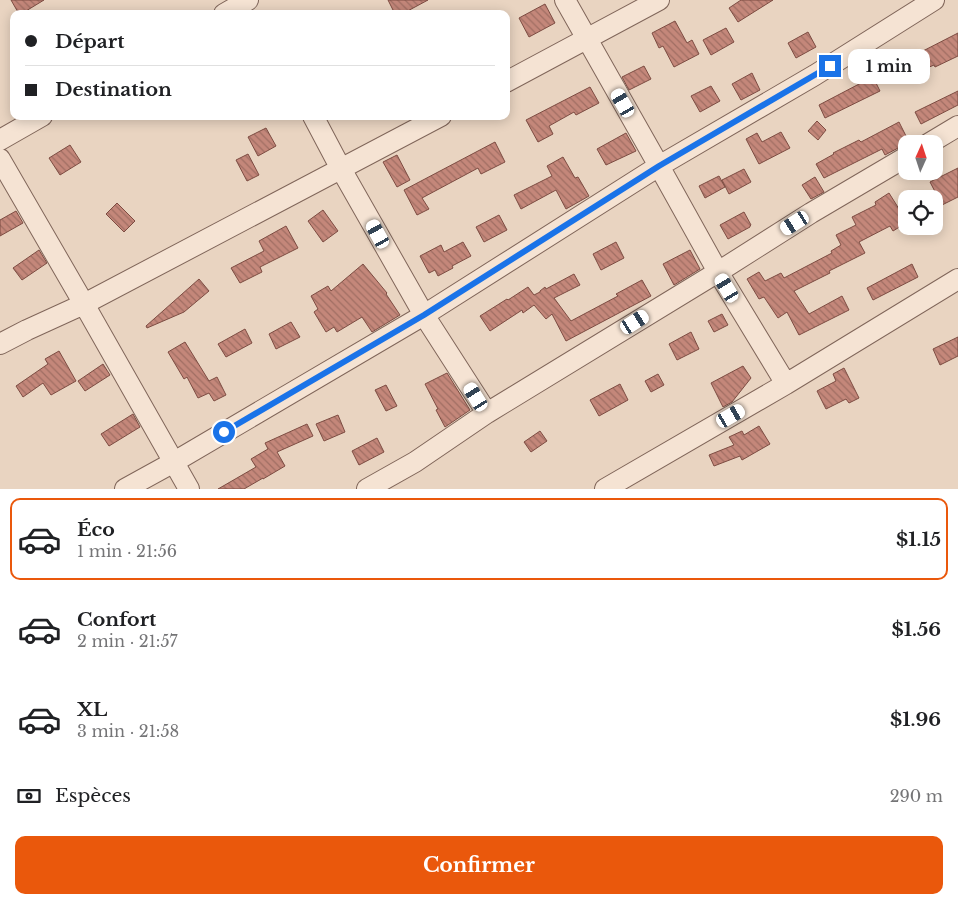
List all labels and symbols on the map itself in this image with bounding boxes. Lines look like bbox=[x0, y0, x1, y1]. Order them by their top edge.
callout: 1 min bbox=[848, 48, 930, 84]
route end bbox=[819, 55, 841, 77]
car bbox=[609, 86, 636, 120]
north arrow bbox=[898, 135, 942, 180]
car bbox=[778, 209, 811, 237]
car bbox=[364, 217, 391, 251]
car bbox=[712, 271, 741, 305]
car bbox=[618, 308, 651, 336]
car bbox=[461, 380, 490, 414]
car bbox=[714, 402, 747, 430]
route start bbox=[213, 421, 235, 443]

